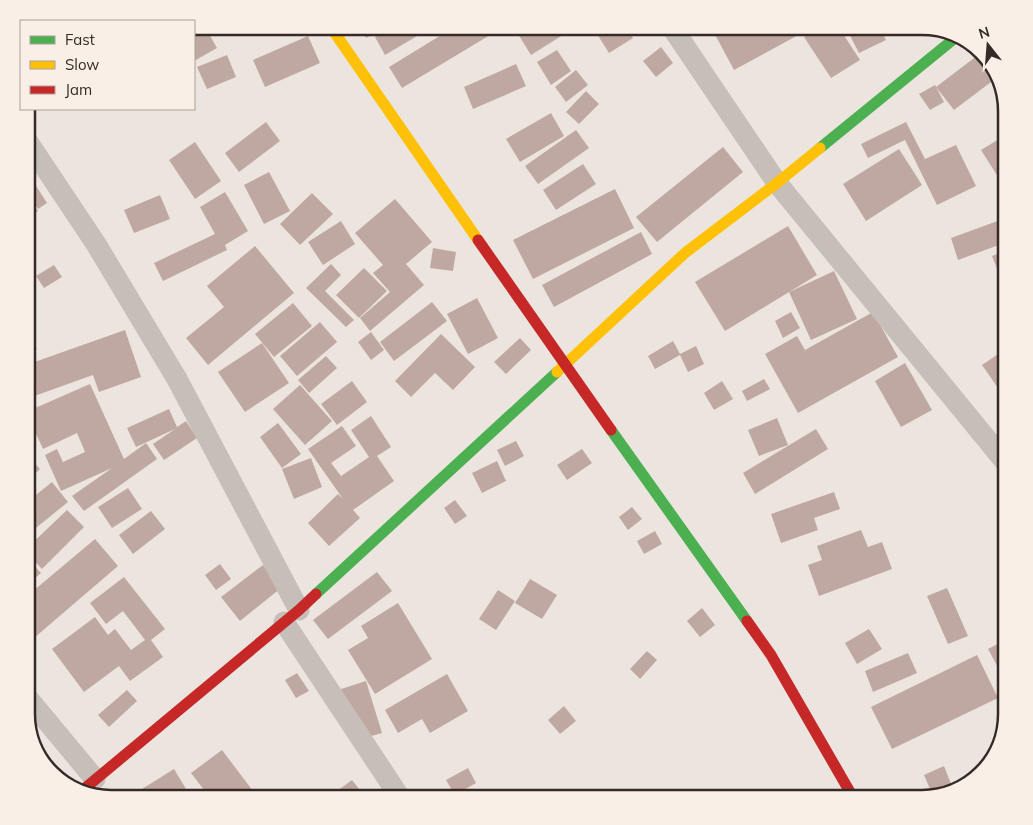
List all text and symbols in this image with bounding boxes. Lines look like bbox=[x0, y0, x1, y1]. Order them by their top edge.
legend bbox=[20, 20, 195, 110]
north arrow bbox=[963, 20, 1013, 70]
text: N bbox=[977, 22, 992, 43]
text: Fast bbox=[65, 30, 95, 49]
text: Slow bbox=[65, 55, 99, 74]
text: Jam bbox=[65, 80, 92, 99]

